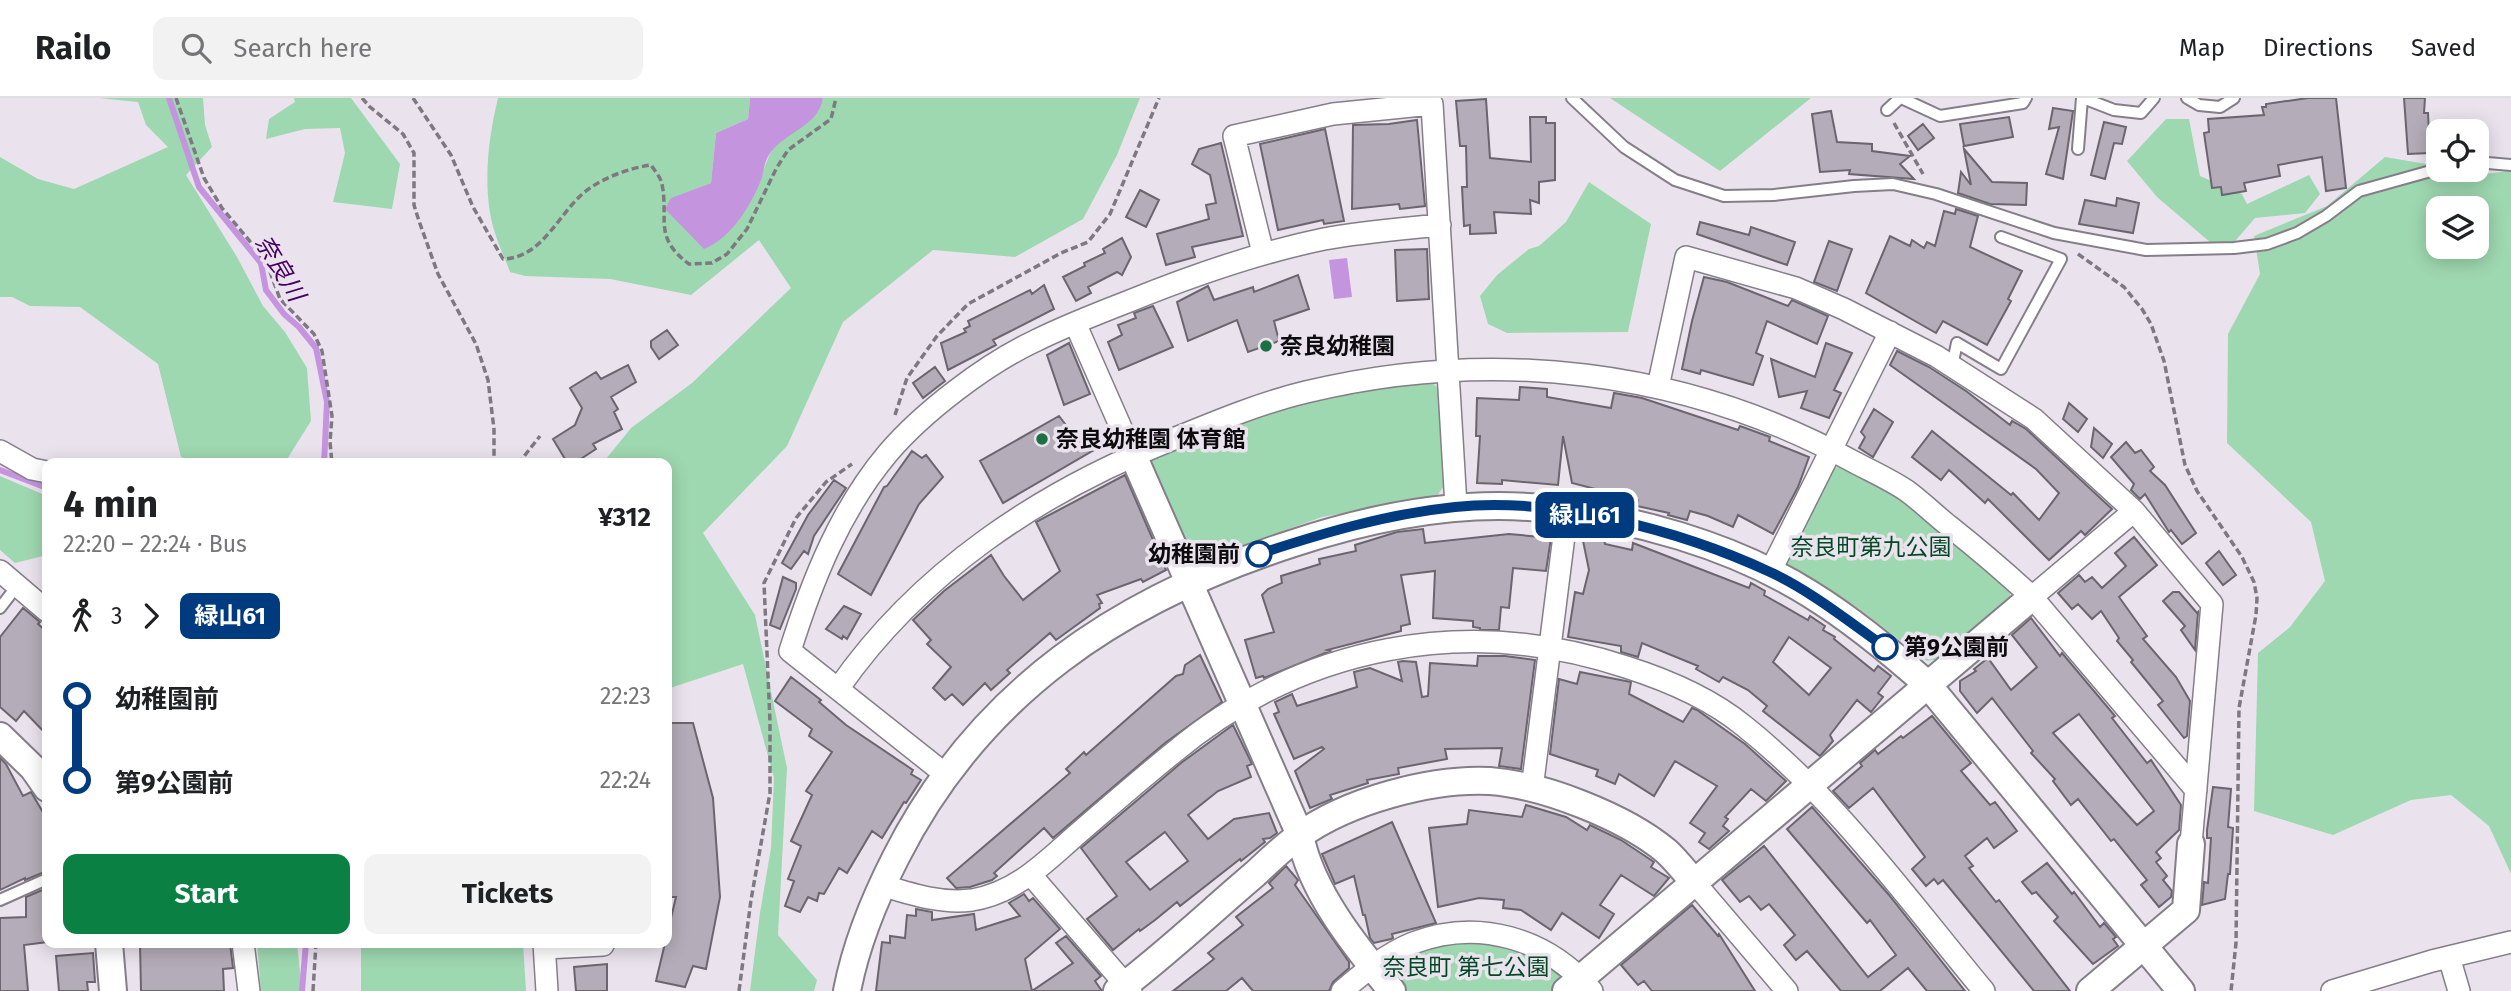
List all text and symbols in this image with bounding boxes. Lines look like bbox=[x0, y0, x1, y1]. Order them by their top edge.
search box bbox=[153, 17, 643, 80]
text: Railo bbox=[35, 28, 111, 68]
icon: search bbox=[177, 29, 215, 67]
text: Search here bbox=[233, 33, 372, 64]
text: Map bbox=[2179, 34, 2225, 62]
text: Directions bbox=[2263, 34, 2373, 62]
text: Saved bbox=[2411, 34, 2476, 62]
map controls bbox=[2426, 119, 2489, 259]
button: locate bbox=[2426, 119, 2489, 182]
button: layers bbox=[2426, 196, 2489, 259]
water label: 奈良川 bbox=[249, 230, 312, 309]
place label: 奈良幼稚園 bbox=[1280, 332, 1395, 360]
marker: 奈良幼稚園 bbox=[1258, 338, 1274, 354]
place label: 奈良幼稚園 体育館 bbox=[1056, 425, 1245, 453]
marker: 奈良幼稚園 体育館 bbox=[1034, 431, 1050, 447]
text: 4 min bbox=[63, 481, 158, 527]
line badge: 緑山61 bbox=[1536, 492, 1634, 538]
text: 緑山61 bbox=[1549, 501, 1621, 529]
text: ¥312 bbox=[598, 502, 651, 533]
text: 22:20 – 22:24 · Bus bbox=[63, 530, 247, 558]
park label: 奈良町第九公園 bbox=[1791, 533, 1952, 561]
place label: 幼稚園前 bbox=[1148, 540, 1240, 568]
marker: 幼稚園前 bbox=[1246, 541, 1272, 567]
icon: walk bbox=[63, 597, 101, 635]
icon: forward bbox=[132, 597, 170, 635]
text: 3 bbox=[111, 602, 122, 630]
text: 緑山61 bbox=[194, 602, 266, 630]
place label: 第9公園前 bbox=[1904, 633, 2009, 661]
marker: 第9公園前 bbox=[1872, 634, 1898, 660]
text: 22:23 bbox=[600, 682, 651, 710]
text: 幼稚園前 bbox=[115, 684, 219, 715]
text: 22:24 bbox=[600, 766, 651, 794]
text: 第9公園前 bbox=[115, 768, 234, 799]
button: Start bbox=[63, 854, 350, 934]
button: Tickets bbox=[364, 854, 651, 934]
park label: 奈良町 第七公園 bbox=[1382, 953, 1550, 981]

